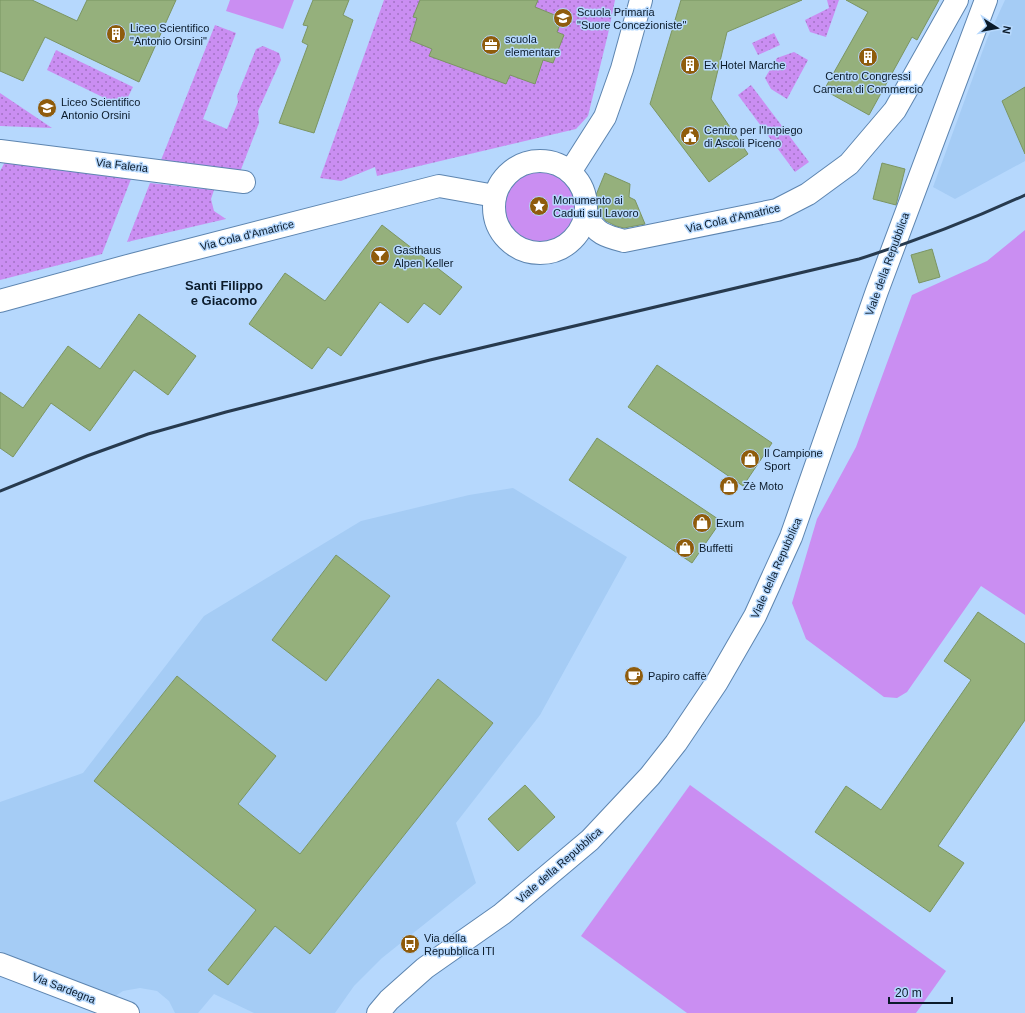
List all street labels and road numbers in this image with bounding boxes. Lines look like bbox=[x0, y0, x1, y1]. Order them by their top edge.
street label: Via Faleria bbox=[95, 156, 150, 174]
street label: Via Cola d'Amatrice bbox=[685, 201, 781, 235]
street label: Viale della Repubblica bbox=[863, 210, 912, 317]
street label: Via Cola d'Amatrice bbox=[199, 218, 295, 252]
street label: Viale della Repubblica bbox=[748, 515, 804, 620]
street label: Viale della Repubblica bbox=[514, 824, 605, 905]
street label: Via Sardegna bbox=[31, 970, 98, 1006]

